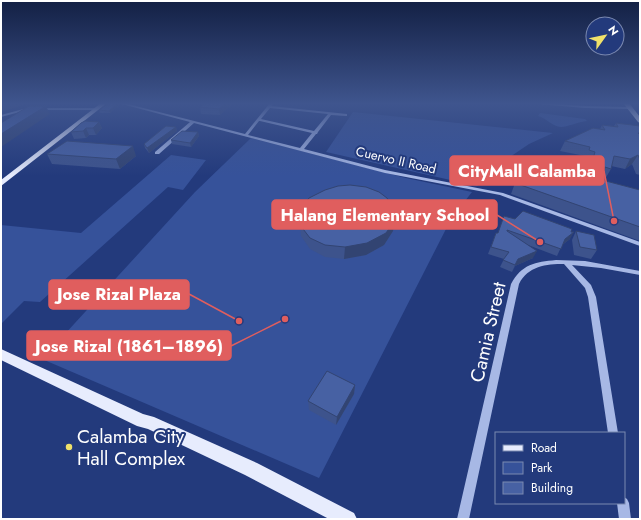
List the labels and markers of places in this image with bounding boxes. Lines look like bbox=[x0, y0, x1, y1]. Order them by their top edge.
callout: CityMall Calamba bbox=[450, 156, 604, 185]
callout: Halang Elementary School bbox=[272, 200, 497, 229]
callout: Jose Rizal Plaza bbox=[49, 280, 189, 309]
callout: Jose Rizal (1861–1896) bbox=[27, 331, 231, 360]
place label: Calamba City Hall Complex bbox=[77, 423, 185, 472]
marker: Calamba City Hall Complex bbox=[64, 442, 74, 452]

